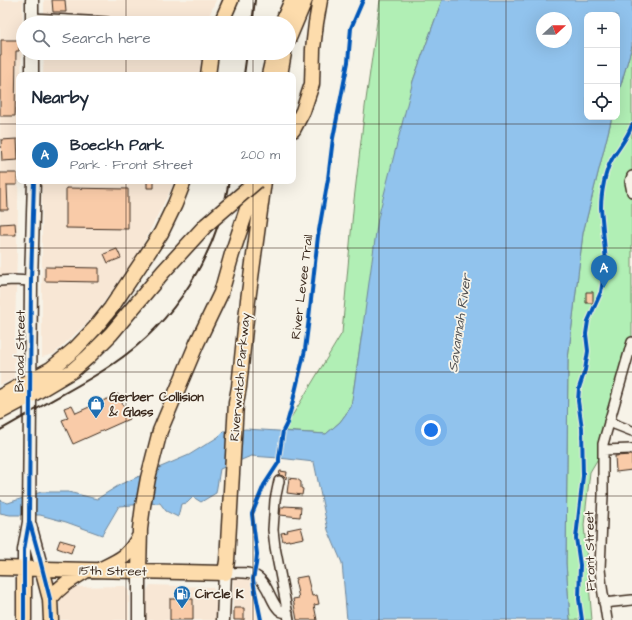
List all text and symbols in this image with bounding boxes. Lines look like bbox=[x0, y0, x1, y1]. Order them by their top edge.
north arrow bbox=[536, 12, 572, 48]
map controls bbox=[584, 12, 620, 120]
button: + bbox=[584, 12, 620, 48]
search box bbox=[16, 16, 296, 60]
icon: search bbox=[30, 27, 52, 49]
text: Search here bbox=[62, 28, 151, 49]
button: − bbox=[584, 48, 620, 84]
button: locate bbox=[584, 84, 620, 120]
text: Nearby bbox=[32, 86, 89, 110]
text: Boeckh Park bbox=[70, 135, 164, 156]
text: A bbox=[41, 146, 49, 164]
text: 200 m bbox=[241, 146, 280, 164]
text: Park · Front Street bbox=[70, 156, 193, 174]
street label: River Levee Trail bbox=[287, 234, 317, 340]
pin: A bbox=[591, 255, 617, 288]
water label: Savannah River bbox=[443, 271, 477, 373]
street label: Broad Street bbox=[10, 309, 30, 392]
street label: Riverwatch Parkway bbox=[225, 312, 256, 442]
place label: Gerber Collision & Glass bbox=[108, 388, 204, 421]
shop icon: Gerber Collision & Glass bbox=[86, 394, 106, 419]
your location bbox=[421, 420, 441, 440]
street label: Front Street bbox=[580, 510, 600, 591]
street label: 15th Street bbox=[79, 561, 148, 581]
fuel station icon: Circle K bbox=[172, 584, 192, 609]
place label: Circle K bbox=[195, 585, 244, 603]

